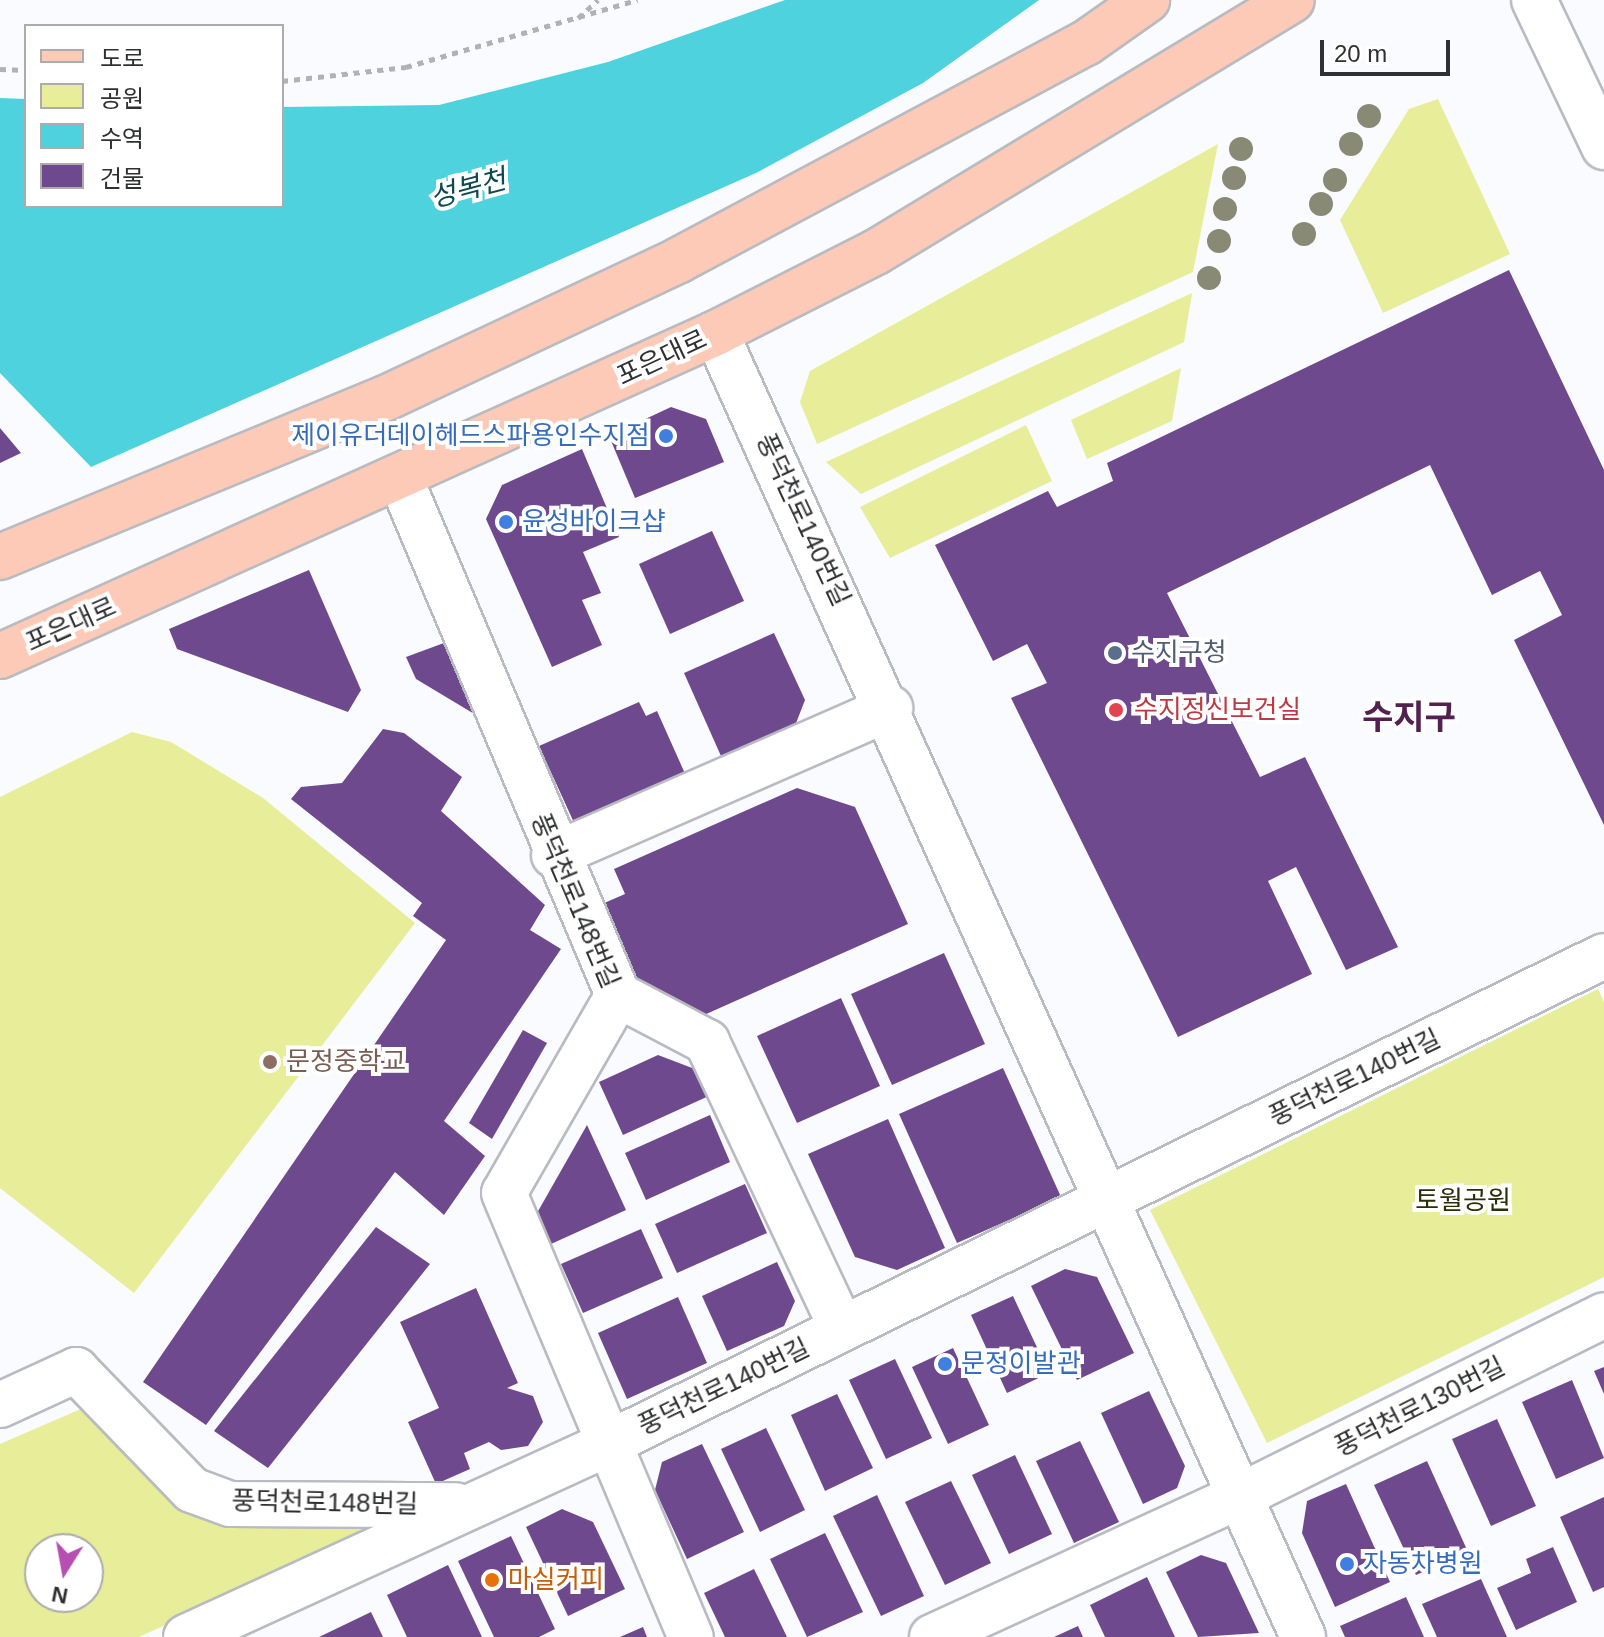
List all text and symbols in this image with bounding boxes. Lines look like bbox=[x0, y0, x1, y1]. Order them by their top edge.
legend bbox=[24, 24, 284, 208]
scale bar bbox=[1324, 24, 1454, 74]
text: 20 m bbox=[1334, 40, 1387, 67]
text: 도로 bbox=[100, 45, 144, 72]
text: 공원 bbox=[100, 85, 144, 112]
text: 수역 bbox=[100, 125, 144, 152]
water label: 성복천 bbox=[426, 163, 510, 215]
text: 건물 bbox=[100, 165, 144, 192]
street label: 포은대로 bbox=[612, 324, 712, 392]
place label: 제이유더데이헤드스파용인수지점 bbox=[291, 420, 650, 452]
marker: 제이유더데이헤드스파용인수지점 bbox=[657, 427, 675, 445]
street label: 풍덕천로140번길 bbox=[749, 429, 857, 611]
place label: 윤성바이크샵 bbox=[522, 506, 666, 538]
marker: 윤성바이크샵 bbox=[497, 513, 515, 531]
street label: 포은대로 bbox=[21, 591, 121, 659]
place label: 수지구청 bbox=[1131, 637, 1227, 669]
marker: 수지구청 bbox=[1106, 644, 1124, 662]
place label: 수지정신보건실 bbox=[1134, 694, 1301, 726]
district label: 수지구 bbox=[1362, 698, 1456, 738]
marker: 수지정신보건실 bbox=[1105, 699, 1127, 721]
street label: 풍덕천로148번길 bbox=[524, 809, 626, 993]
street label: 풍덕천로140번길 bbox=[1264, 1023, 1446, 1133]
place label: 문정중학교 bbox=[286, 1046, 406, 1078]
marker: 문정중학교 bbox=[261, 1053, 279, 1071]
park label: 토월공원 bbox=[1415, 1185, 1511, 1217]
street label: 풍덕천로140번길 bbox=[633, 1332, 815, 1442]
place label: 문정이발관 bbox=[961, 1348, 1081, 1380]
street label: 풍덕천로130번길 bbox=[1330, 1351, 1510, 1463]
marker: 문정이발관 bbox=[936, 1355, 954, 1373]
street label: 풍덕천로148번길 bbox=[231, 1486, 419, 1520]
north arrow bbox=[24, 1533, 104, 1613]
place label: 자동차병원 bbox=[1363, 1548, 1483, 1580]
marker: 자동차병원 bbox=[1338, 1555, 1356, 1573]
place label: 마실커피 bbox=[508, 1564, 604, 1596]
marker: 마실커피 bbox=[483, 1571, 501, 1589]
text: N bbox=[50, 1581, 70, 1609]

